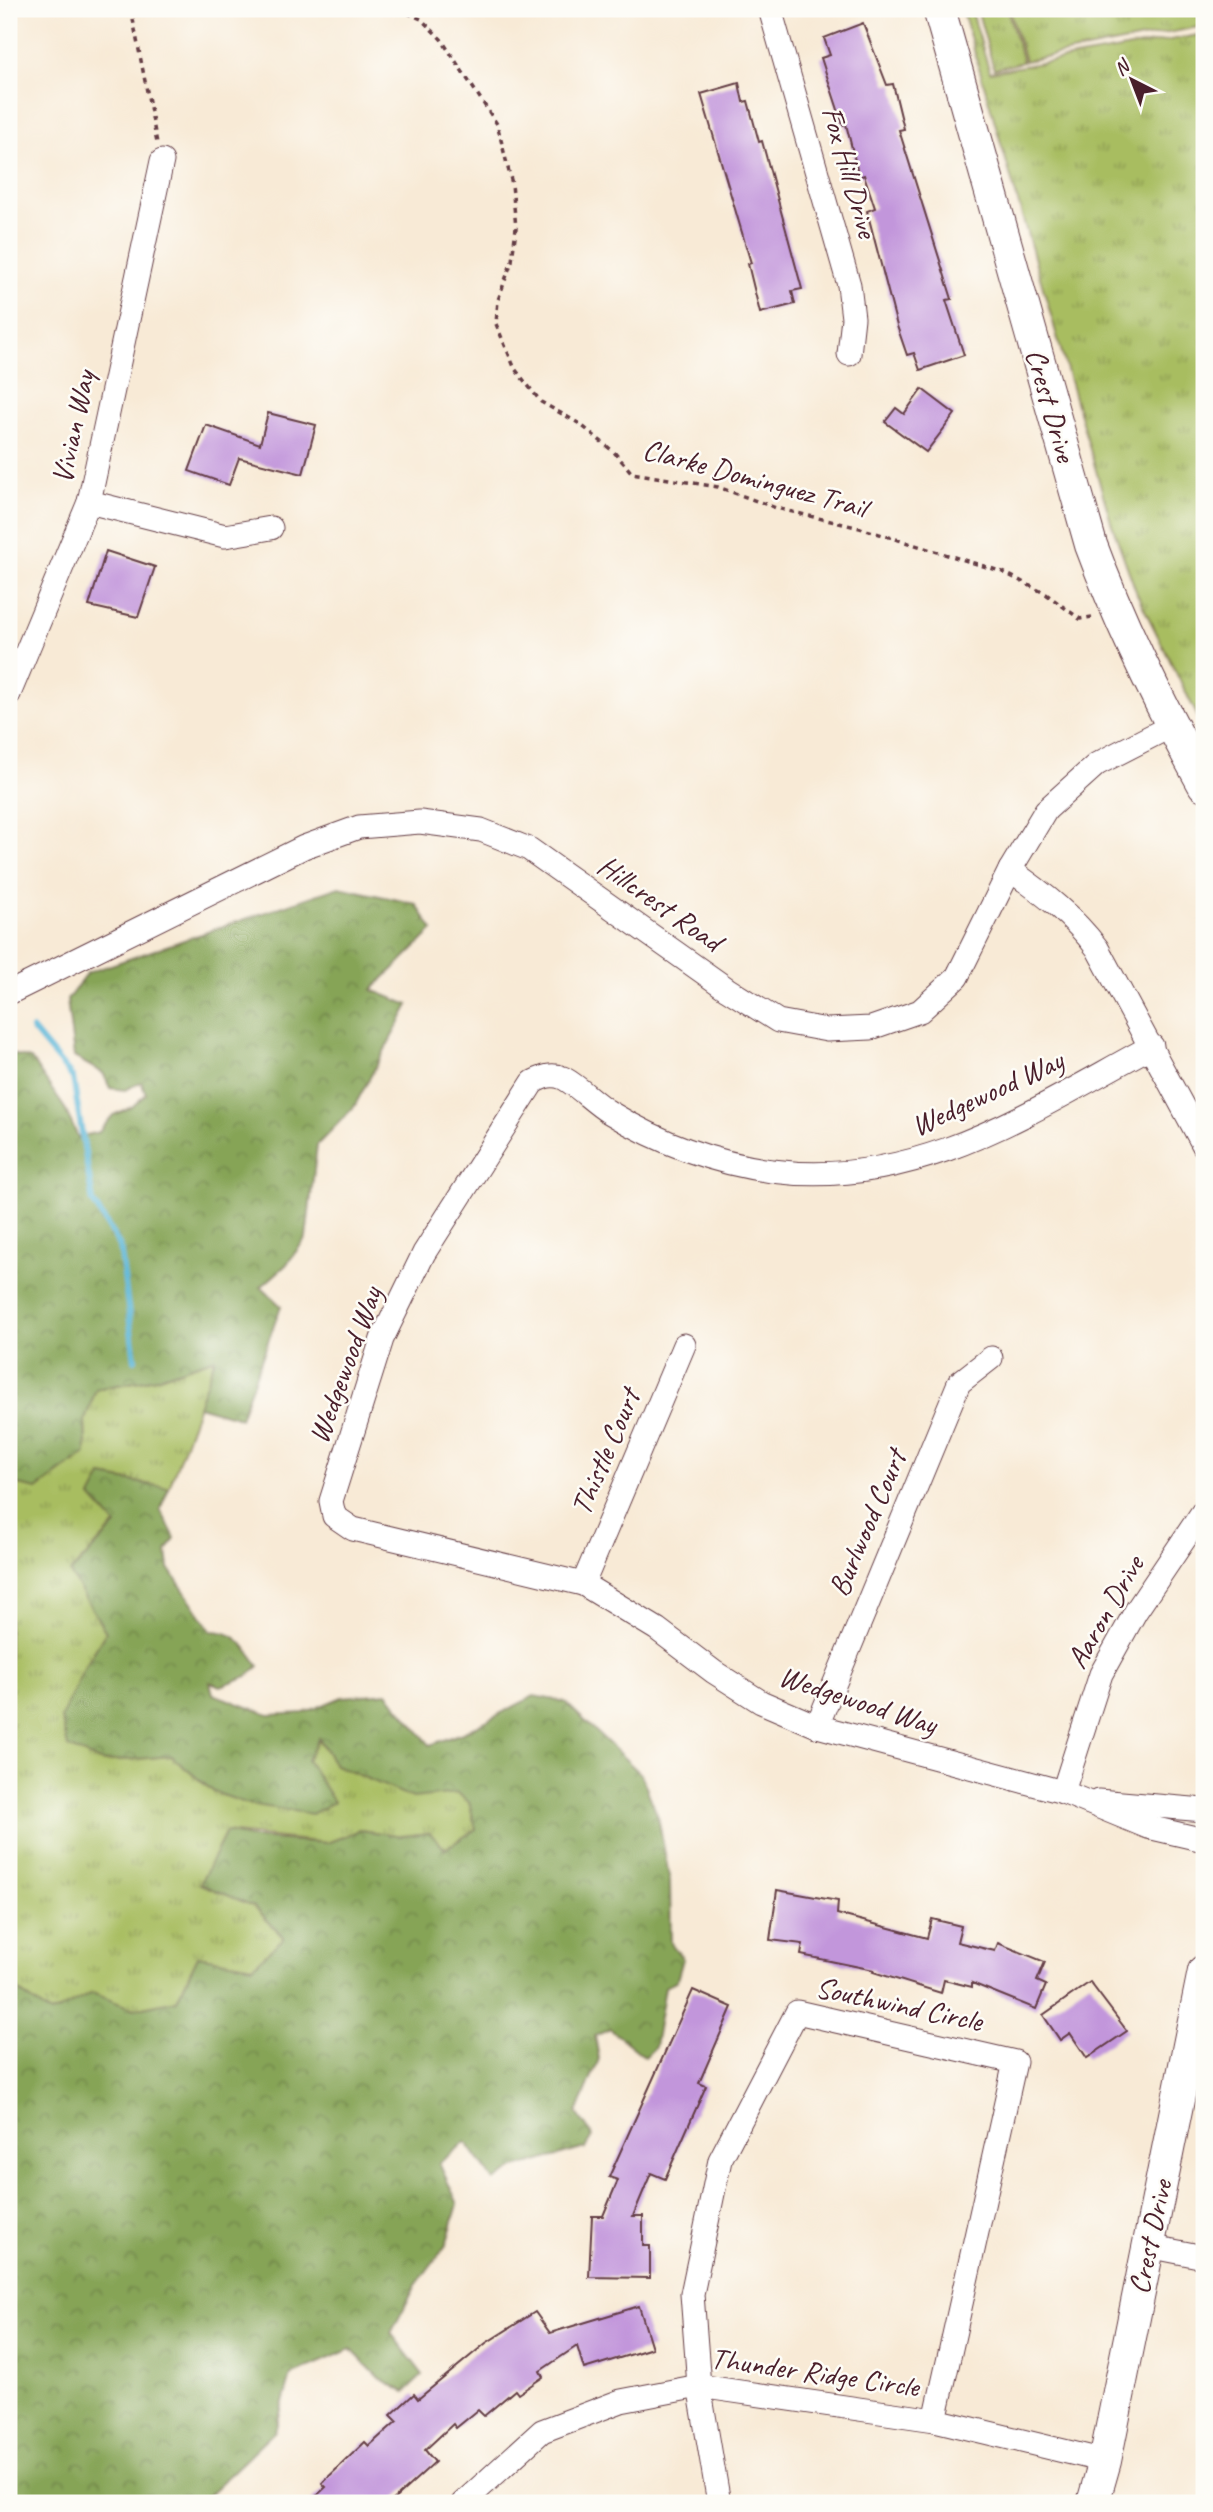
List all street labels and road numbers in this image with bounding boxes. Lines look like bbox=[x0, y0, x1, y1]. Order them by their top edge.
street label: Fox Hill Drive bbox=[813, 102, 887, 244]
street label: Crest Drive bbox=[1017, 344, 1086, 468]
street label: Vivian Way bbox=[43, 365, 104, 487]
street label: Clarke Dominguez Trail bbox=[639, 430, 876, 527]
street label: Hillcrest Road bbox=[590, 846, 733, 962]
street label: Wedgewood Way bbox=[905, 1040, 1071, 1145]
street label: Wedgewood Way bbox=[299, 1280, 391, 1448]
street label: Thistle Court bbox=[562, 1380, 650, 1521]
street label: Burlwood Court bbox=[819, 1441, 916, 1602]
street label: Aaron Drive bbox=[1058, 1547, 1154, 1675]
street label: Wedgewood Way bbox=[774, 1657, 943, 1744]
street label: Southwind Circle bbox=[812, 1968, 988, 2041]
street label: Crest Drive bbox=[1119, 2174, 1181, 2297]
street label: Thunder Ridge Circle bbox=[708, 2339, 924, 2406]

